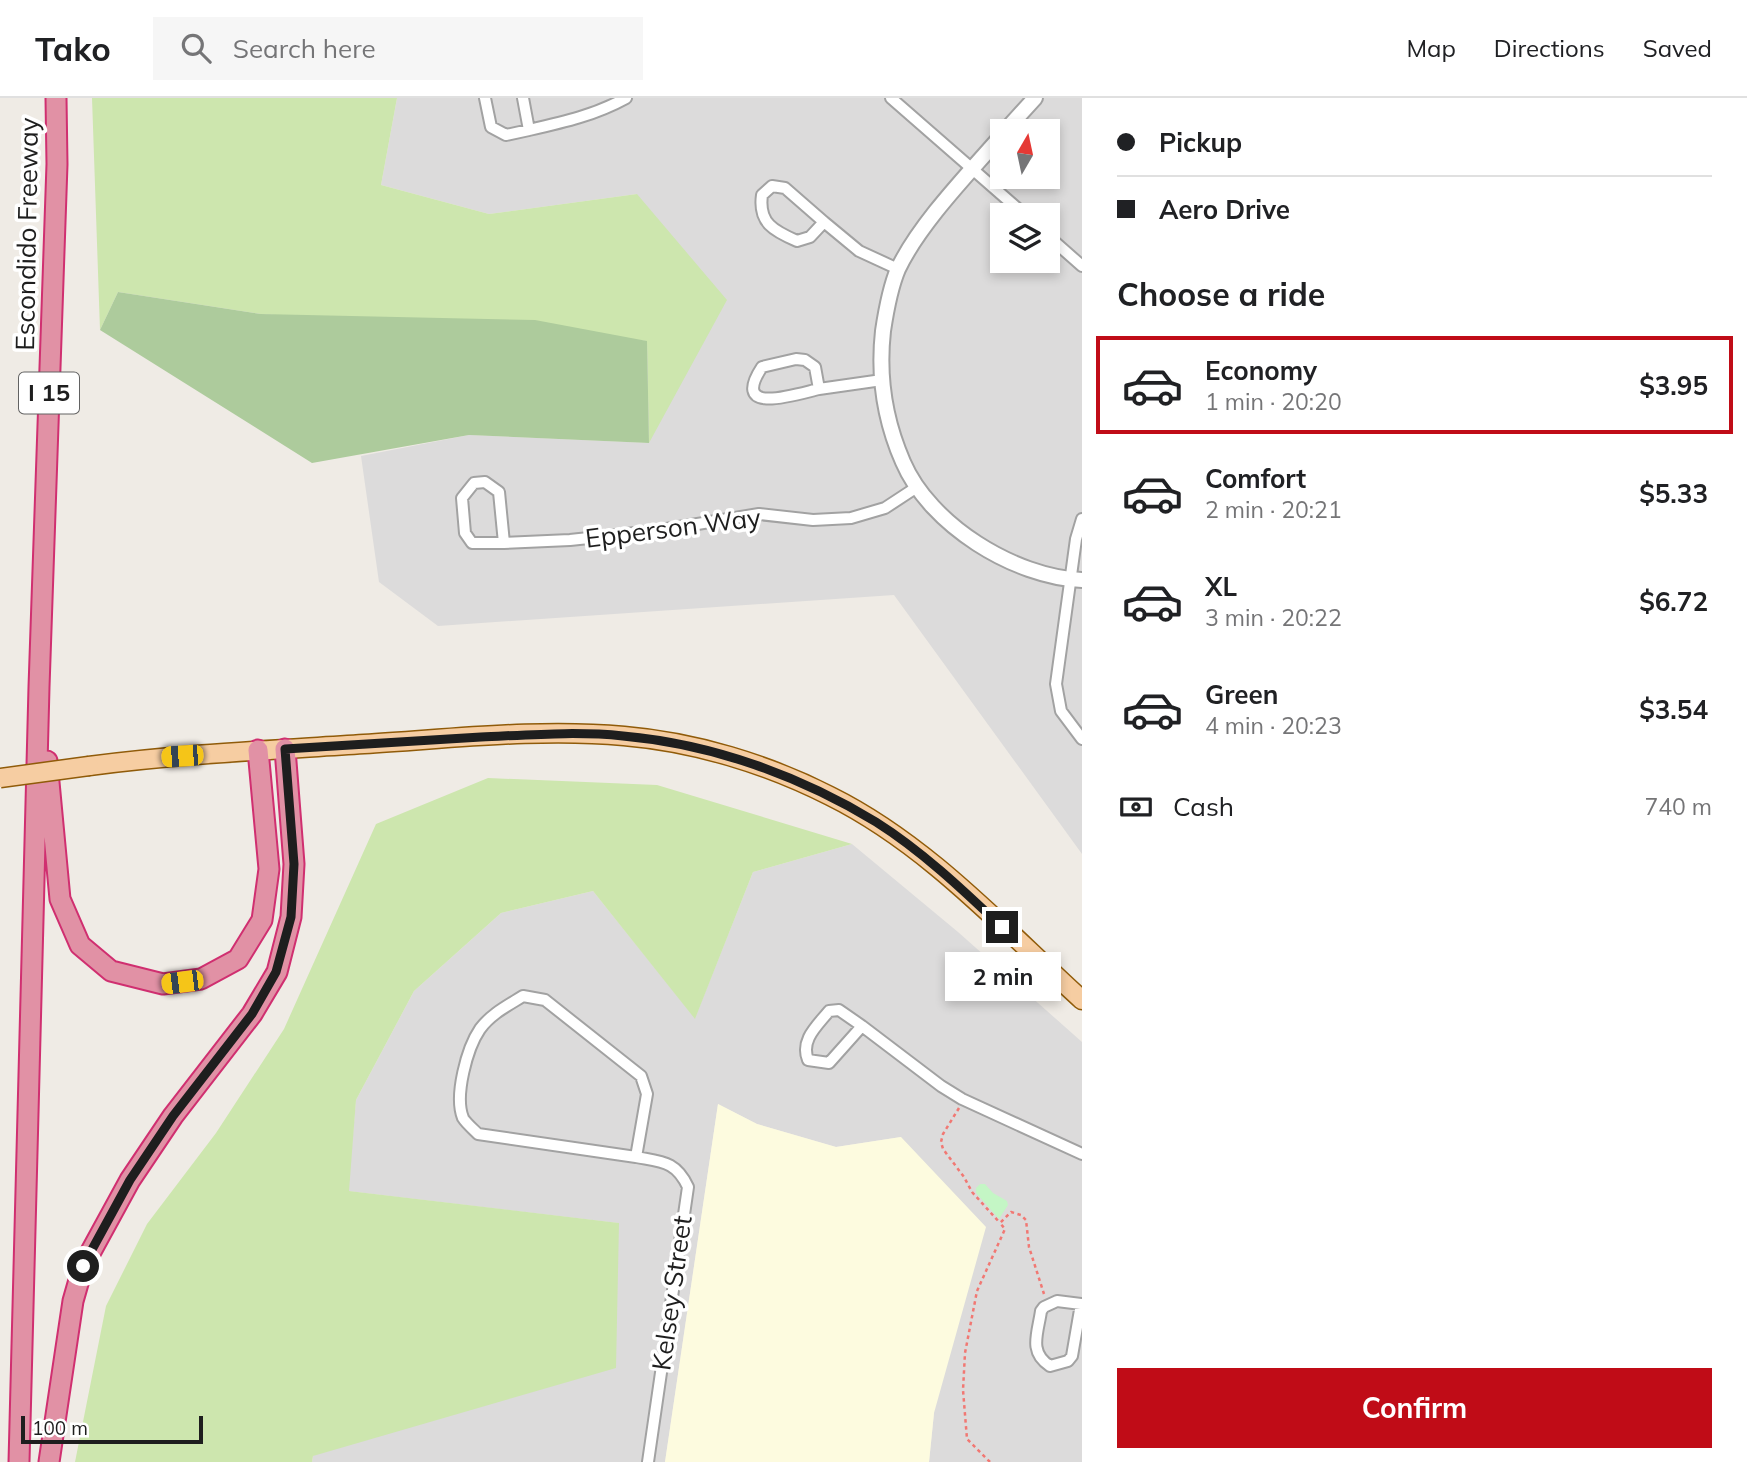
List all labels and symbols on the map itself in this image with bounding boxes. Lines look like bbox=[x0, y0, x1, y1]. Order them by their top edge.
street label: Escondido Freeway bbox=[8, 117, 45, 351]
north arrow bbox=[990, 119, 1060, 189]
road number: I 15 bbox=[19, 372, 79, 414]
street label: Epperson Way bbox=[583, 500, 763, 555]
car bbox=[161, 744, 204, 768]
route end bbox=[986, 911, 1018, 943]
callout: 2 min bbox=[944, 952, 1060, 1001]
car bbox=[160, 969, 205, 995]
street label: Kelsey Street bbox=[644, 1213, 699, 1372]
route start bbox=[67, 1250, 99, 1282]
scale bar bbox=[21, 1413, 203, 1445]

